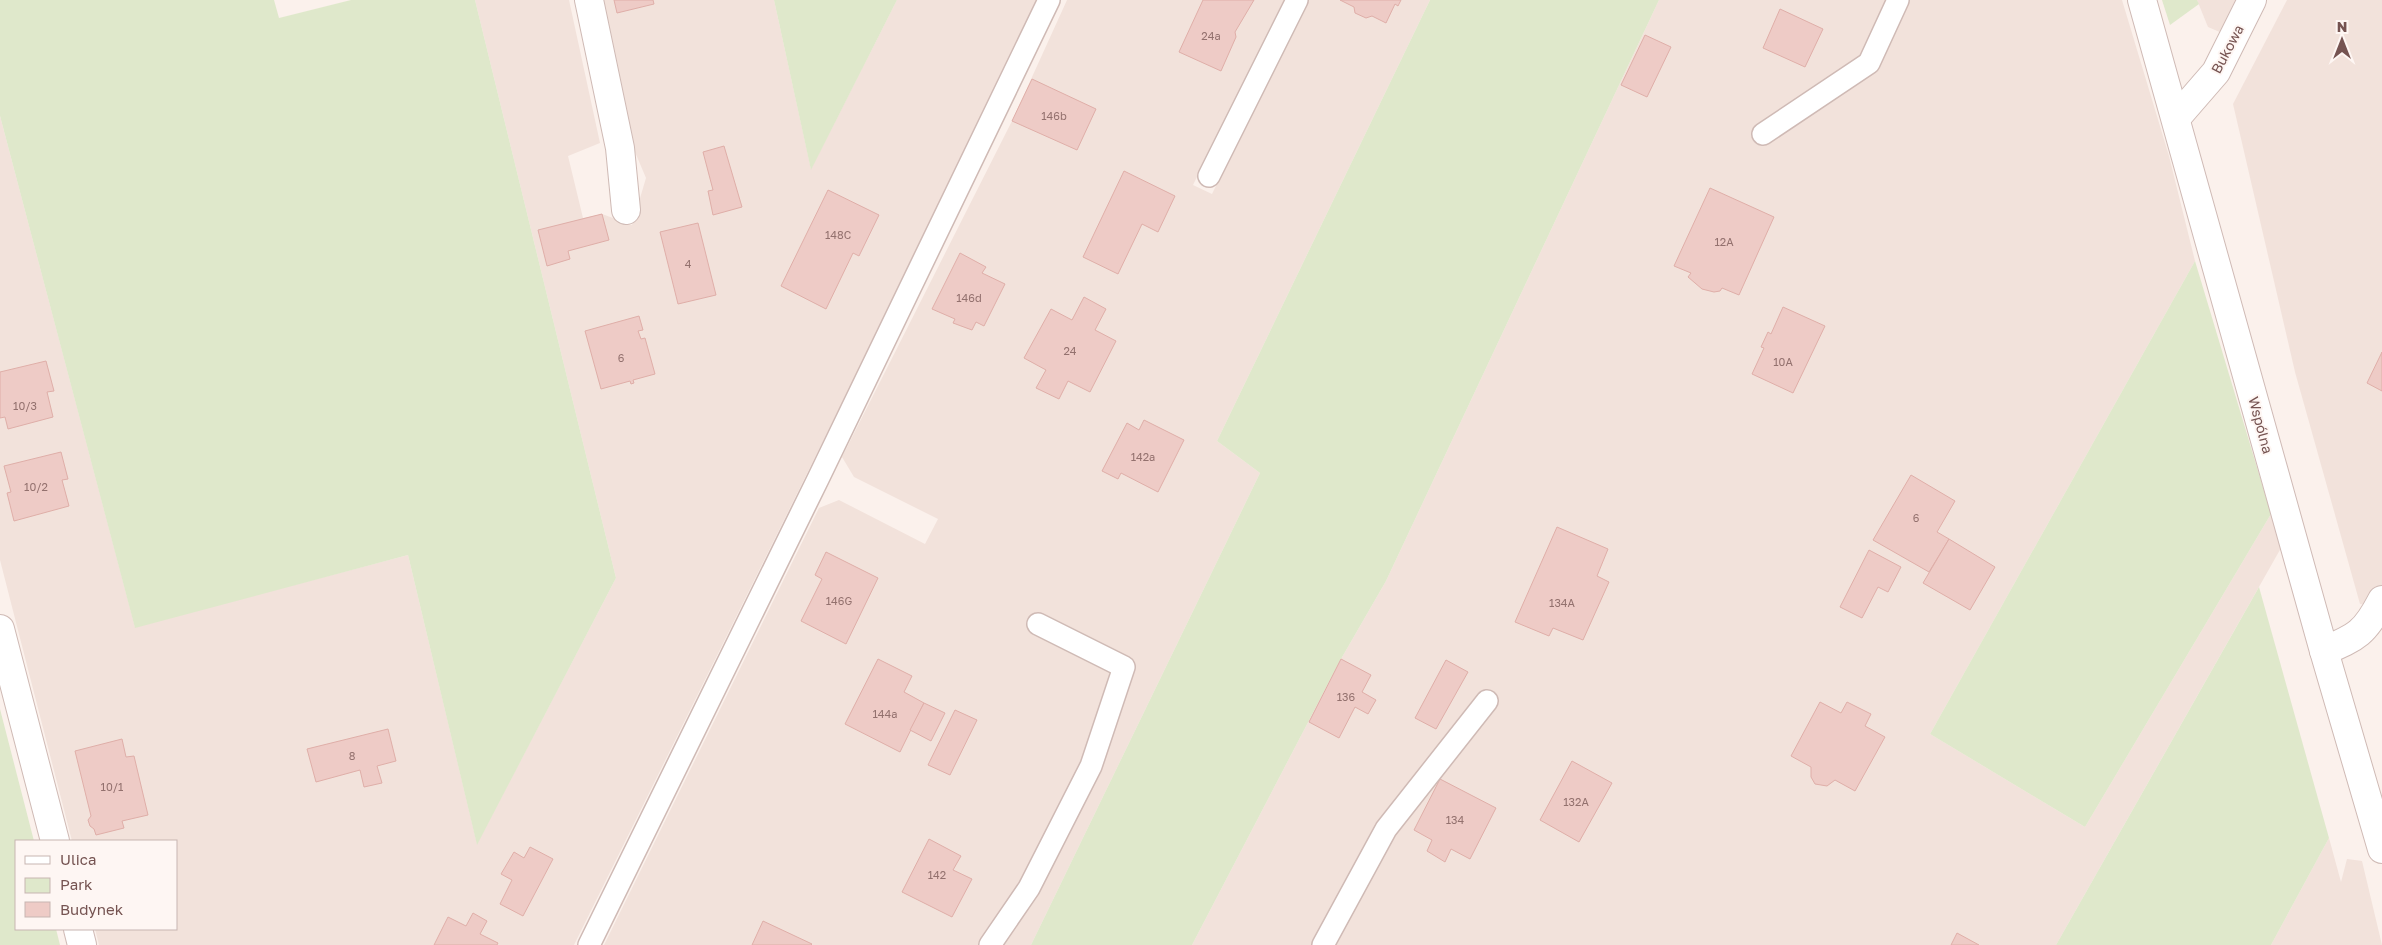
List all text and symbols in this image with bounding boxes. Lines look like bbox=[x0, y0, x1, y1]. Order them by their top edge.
north arrow bbox=[2317, 15, 2367, 65]
text: N bbox=[2337, 18, 2347, 35]
street label: Bukowa bbox=[2207, 22, 2247, 76]
house number: 24a bbox=[1201, 29, 1221, 42]
house number: 146b bbox=[1041, 109, 1067, 122]
house number: 148C bbox=[825, 228, 851, 241]
house number: 12A bbox=[1714, 235, 1734, 248]
house number: 4 bbox=[685, 257, 692, 270]
house number: 146d bbox=[956, 291, 982, 304]
house number: 24 bbox=[1063, 344, 1077, 357]
house number: 6 bbox=[618, 351, 625, 364]
house number: 10A bbox=[1773, 355, 1793, 368]
street label: Wspólna bbox=[2245, 395, 2277, 455]
house number: 10/3 bbox=[13, 399, 37, 412]
house number: 142a bbox=[1131, 450, 1155, 463]
house number: 10/2 bbox=[24, 480, 48, 493]
house number: 6 bbox=[1913, 511, 1920, 524]
house number: 146G bbox=[826, 594, 852, 607]
house number: 134A bbox=[1549, 596, 1576, 609]
house number: 136 bbox=[1337, 690, 1356, 703]
house number: 144a bbox=[873, 707, 897, 720]
house number: 8 bbox=[349, 749, 356, 762]
house number: 10/1 bbox=[101, 780, 123, 793]
house number: 132A bbox=[1563, 795, 1589, 808]
house number: 134 bbox=[1446, 813, 1465, 826]
legend bbox=[15, 840, 178, 930]
text: Ulica bbox=[60, 850, 96, 868]
house number: 142 bbox=[928, 868, 946, 881]
text: Park bbox=[60, 875, 93, 893]
text: Budynek bbox=[60, 900, 124, 918]

